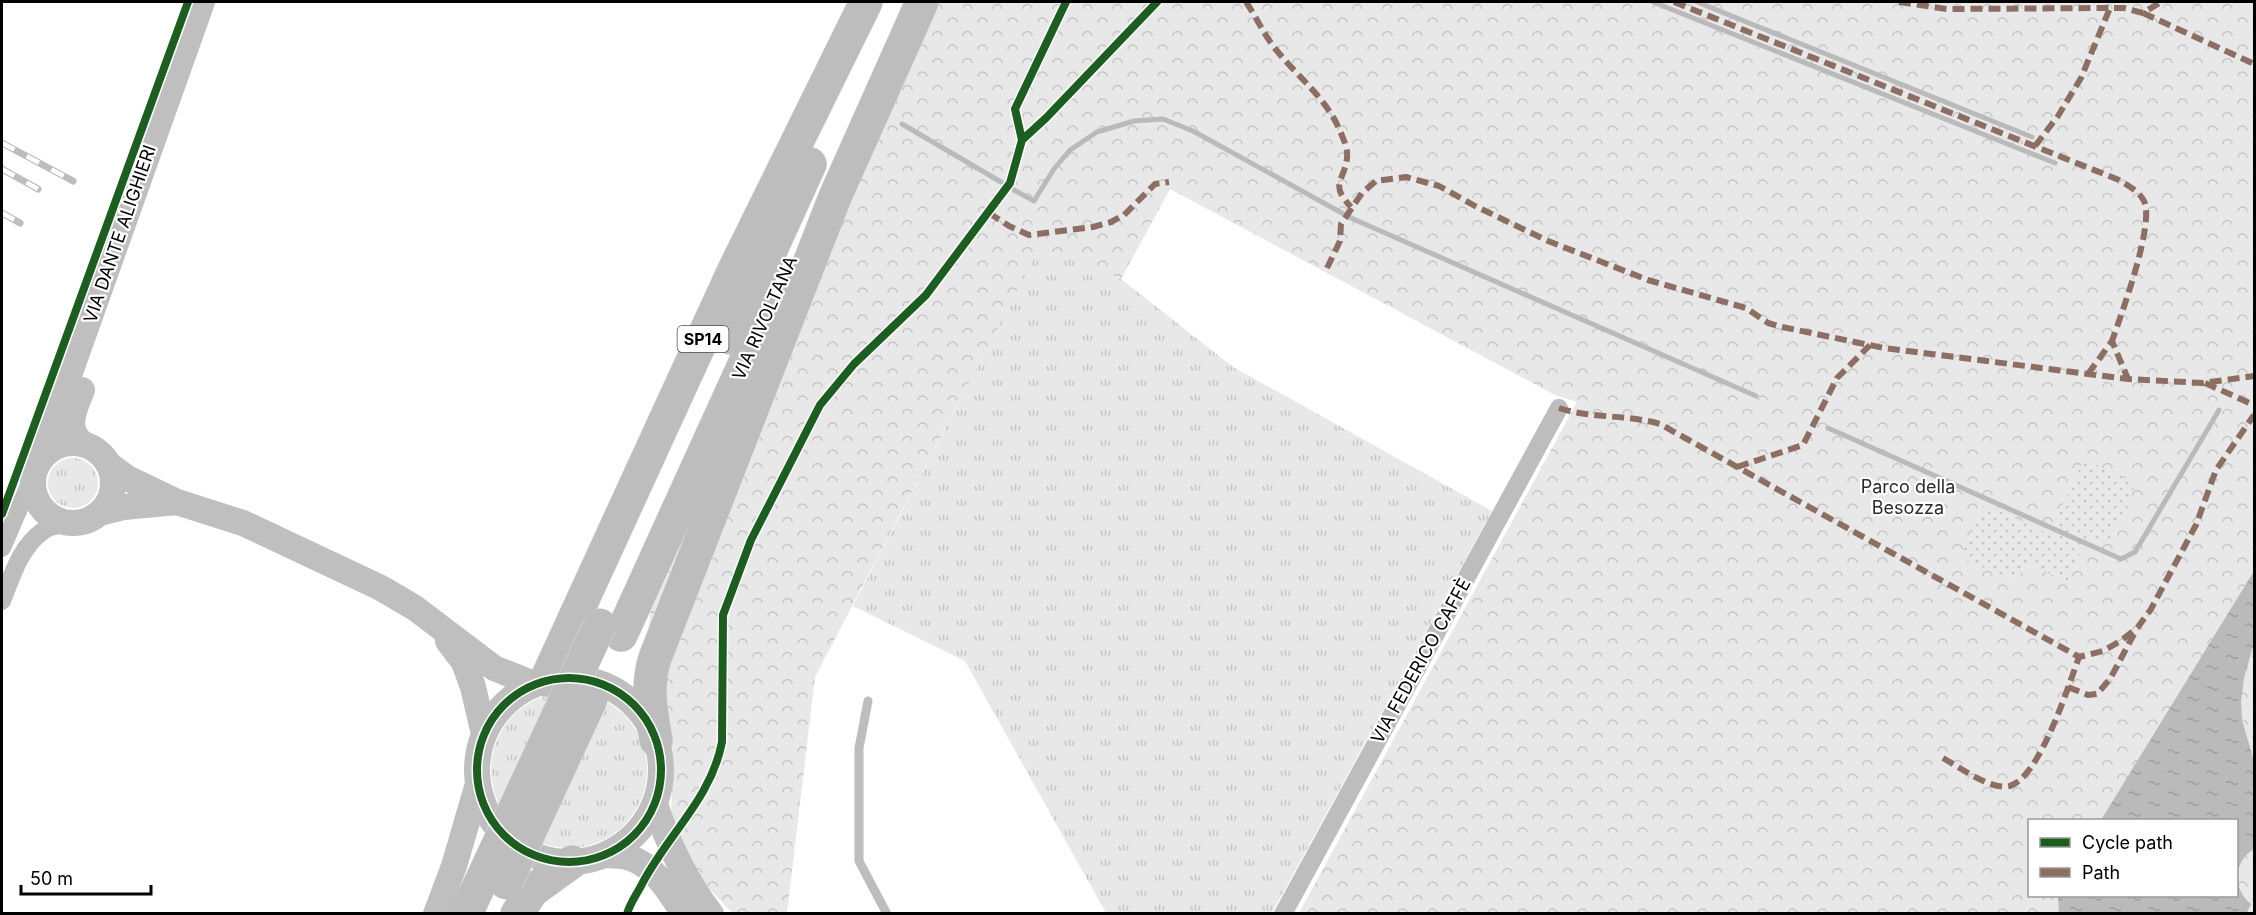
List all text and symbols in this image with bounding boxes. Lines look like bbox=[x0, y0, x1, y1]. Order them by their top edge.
street label: VIA DANTE ALIGHIERI bbox=[79, 142, 160, 326]
street label: VIA RIVOLTANA bbox=[728, 252, 801, 383]
road number: SP14 bbox=[678, 326, 728, 352]
park label: Parco della Besozza bbox=[1861, 476, 1955, 518]
street label: VIA FEDERICO CAFFÈ bbox=[1365, 574, 1475, 747]
legend bbox=[2028, 819, 2238, 897]
text: Cycle path bbox=[2082, 832, 2173, 853]
scale bar bbox=[21, 858, 152, 896]
text: Path bbox=[2082, 862, 2120, 883]
text: 50 m bbox=[30, 868, 73, 889]

